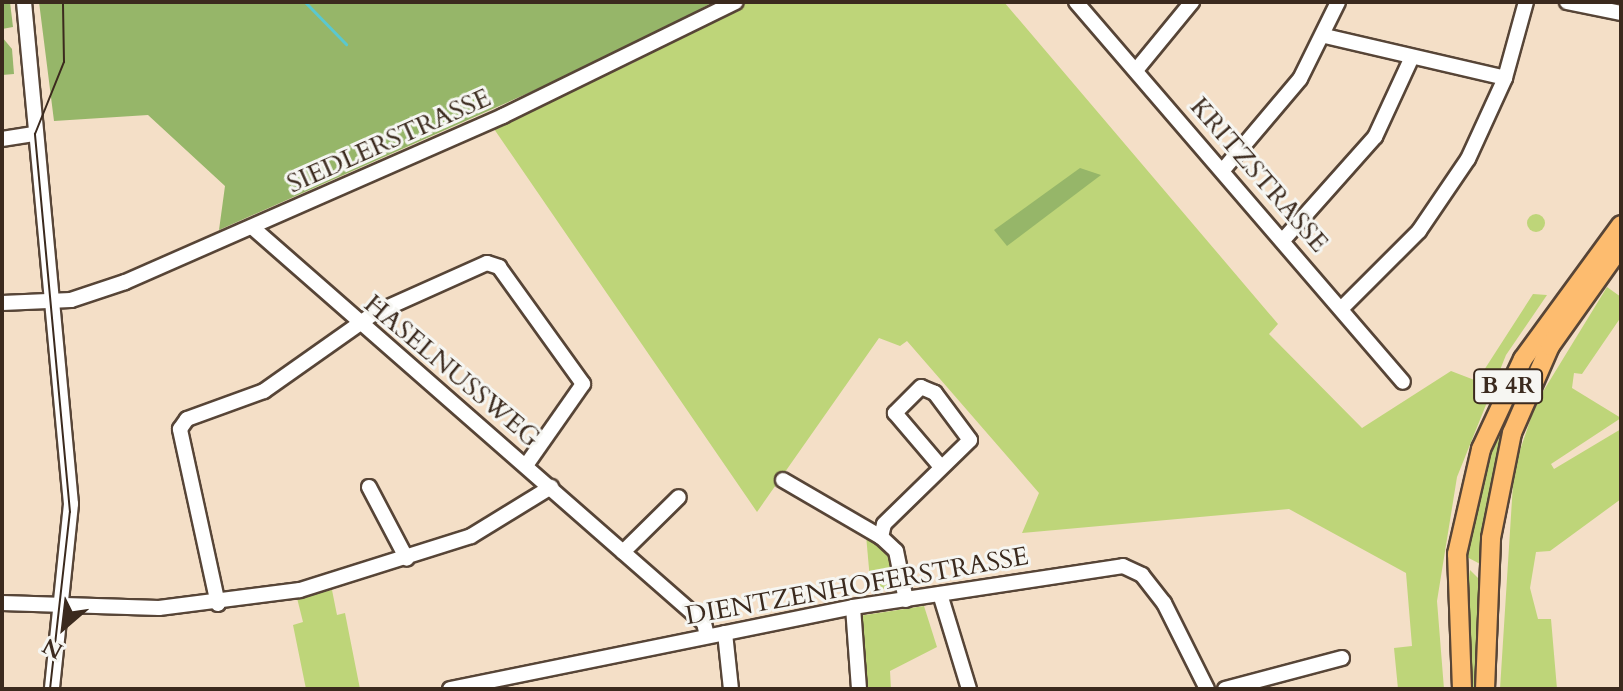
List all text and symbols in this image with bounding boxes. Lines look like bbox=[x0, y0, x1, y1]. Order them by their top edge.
street label: SIEDLERSTRASSE bbox=[282, 82, 496, 200]
street label: KRITZSTRASSE bbox=[1183, 91, 1335, 259]
street label: HASELNUSSWEG bbox=[358, 288, 546, 454]
road number: B 4R bbox=[1472, 366, 1544, 406]
street label: DIENTZENHOFERSTRASSE bbox=[683, 540, 1031, 632]
north arrow bbox=[24, 587, 104, 667]
text: N bbox=[37, 630, 68, 666]

